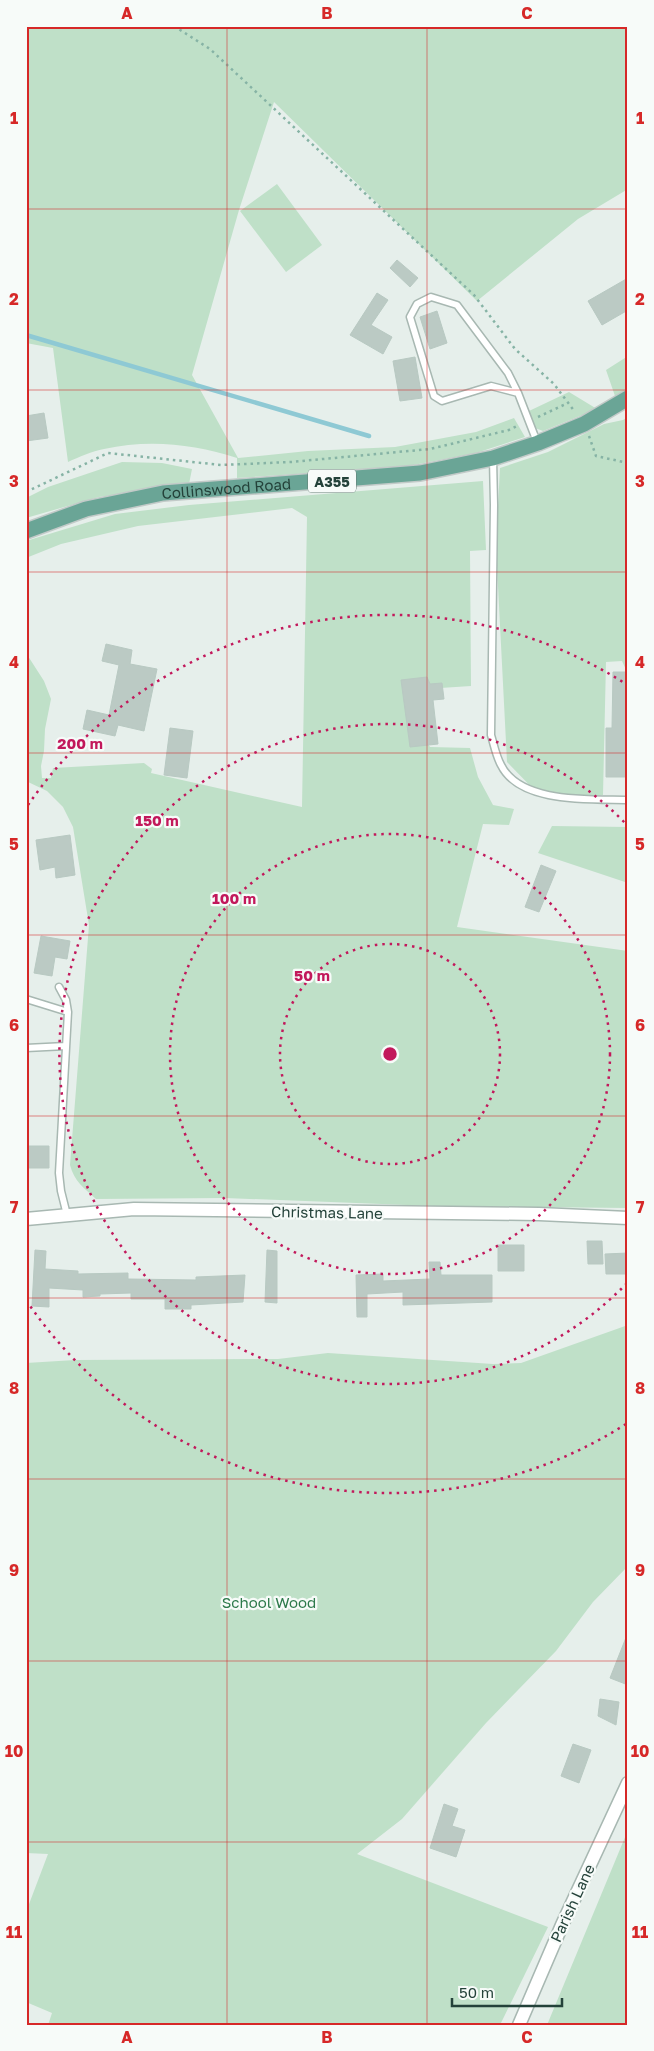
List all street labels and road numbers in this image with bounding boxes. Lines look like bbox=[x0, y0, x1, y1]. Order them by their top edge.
road number: A355 bbox=[308, 470, 356, 492]
street label: Collinswood Road bbox=[161, 474, 292, 502]
street label: Christmas Lane bbox=[271, 1202, 383, 1222]
street label: Parish Lane bbox=[546, 1861, 598, 1945]

